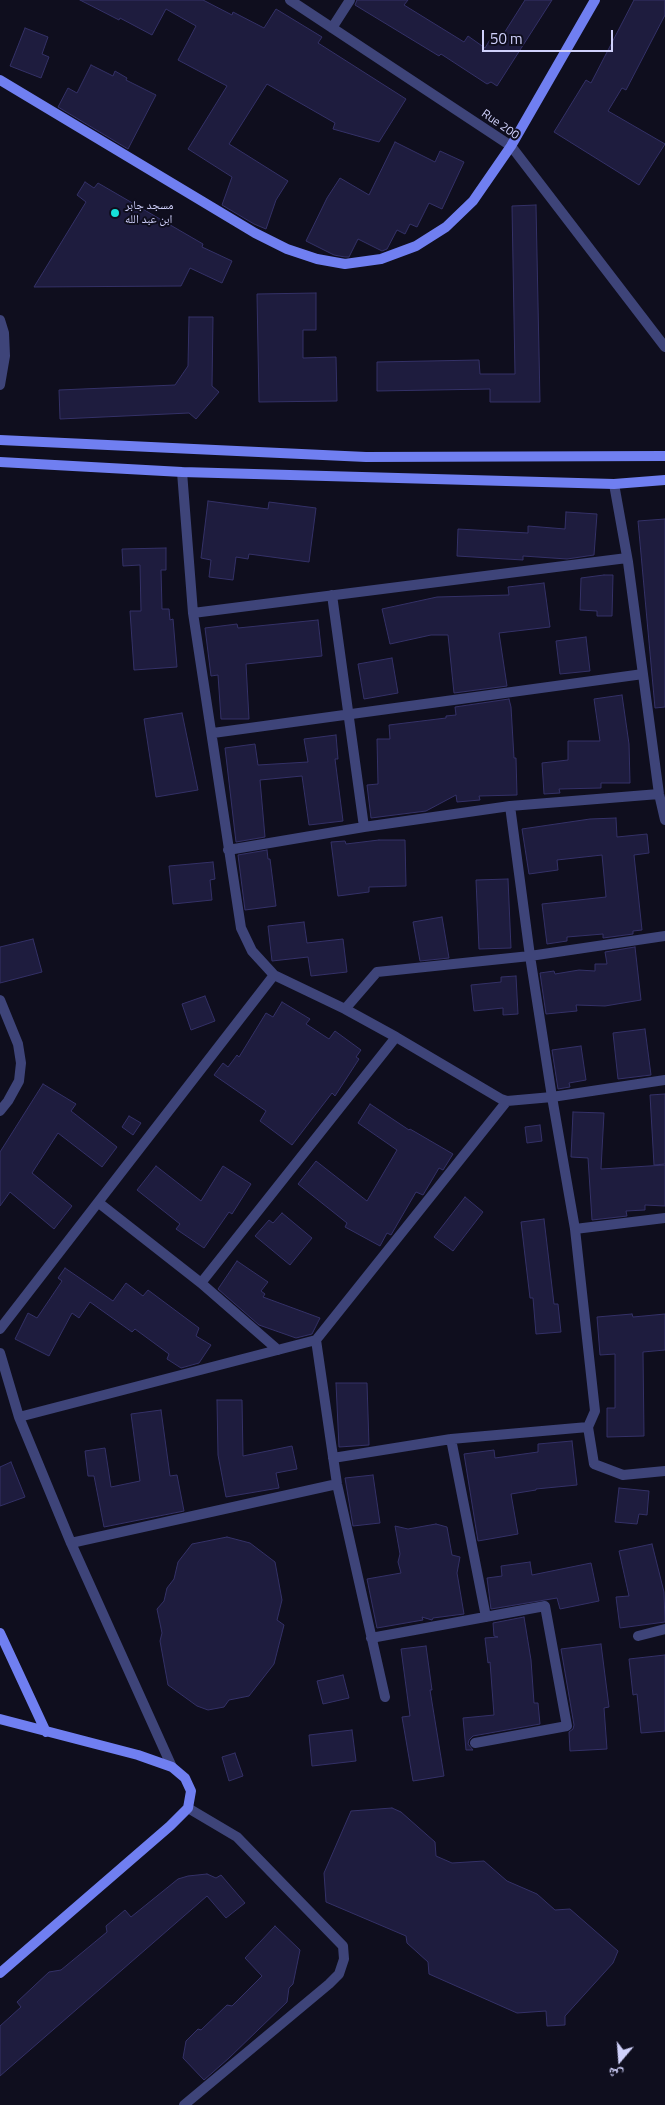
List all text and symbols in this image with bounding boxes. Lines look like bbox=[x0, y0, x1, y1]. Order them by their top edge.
scale bar bbox=[485, 20, 616, 52]
text: 50 m bbox=[490, 27, 523, 50]
street label: Rue 200 bbox=[478, 107, 522, 143]
place label: مسجد جابر ابن عبد الله bbox=[125, 199, 174, 227]
marker: مسجد جابر ابن عبد الله bbox=[109, 207, 121, 219]
north arrow bbox=[595, 2035, 645, 2085]
text: ش bbox=[605, 2062, 626, 2087]

